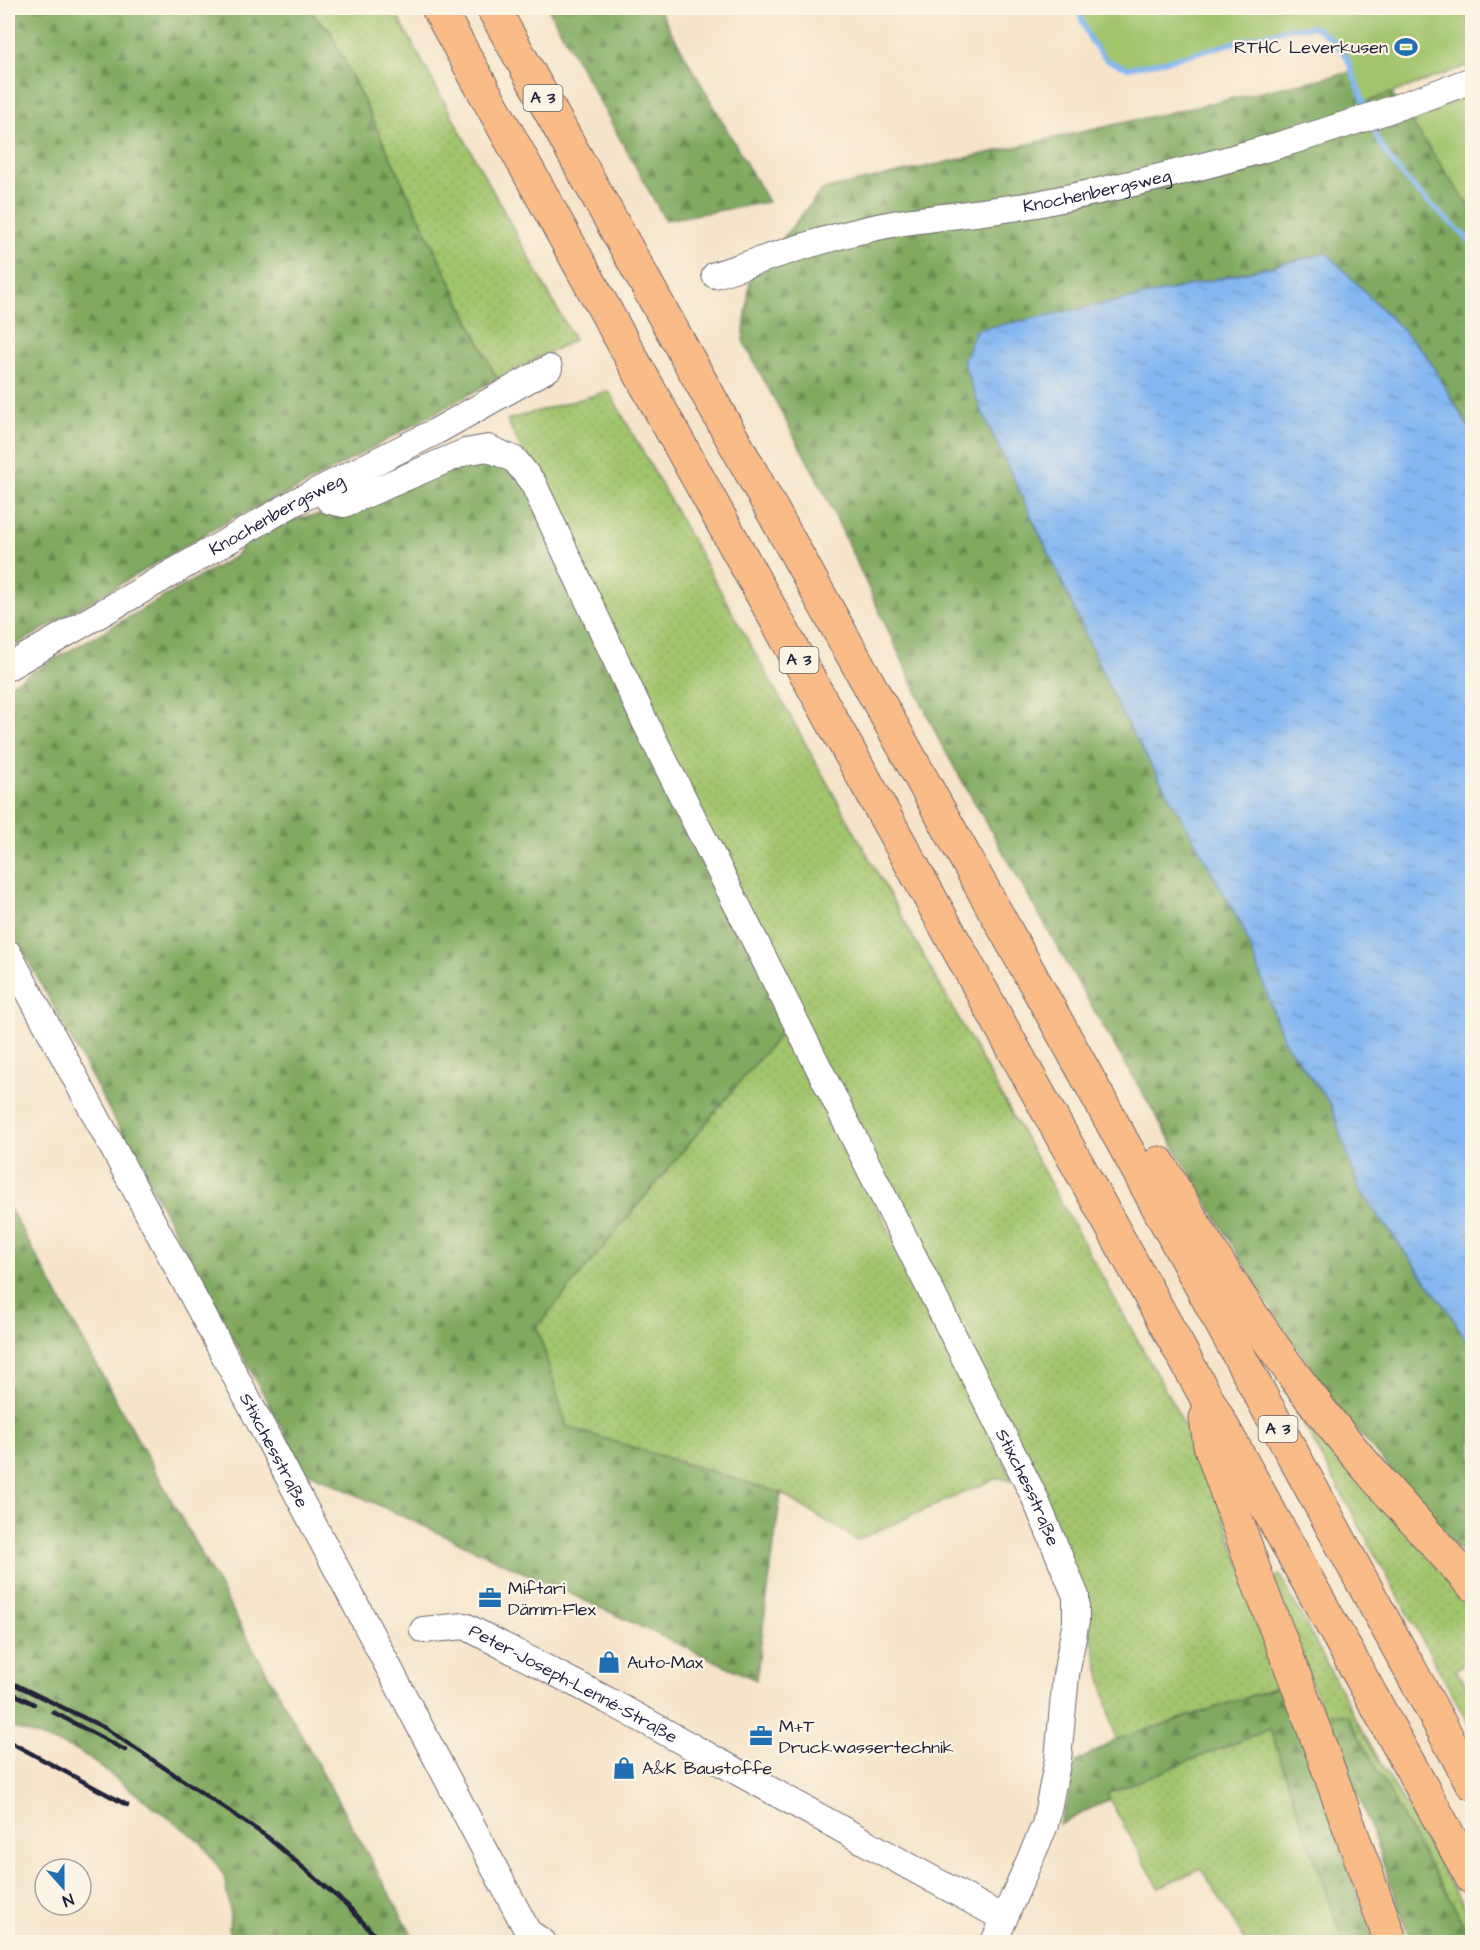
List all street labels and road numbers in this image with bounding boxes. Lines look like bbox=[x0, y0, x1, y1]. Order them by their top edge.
road number: A 3 bbox=[524, 85, 562, 111]
street label: Knochenbergsweg bbox=[1021, 162, 1174, 219]
street label: Knochenbergsweg bbox=[204, 467, 349, 561]
road number: A 3 bbox=[780, 647, 818, 673]
street label: Stixchesstraße bbox=[234, 1388, 315, 1512]
road number: A 3 bbox=[1258, 1416, 1298, 1442]
street label: Stixchesstraße bbox=[990, 1424, 1066, 1550]
street label: Peter-Joseph-Lenné-Straße bbox=[465, 1618, 683, 1749]

